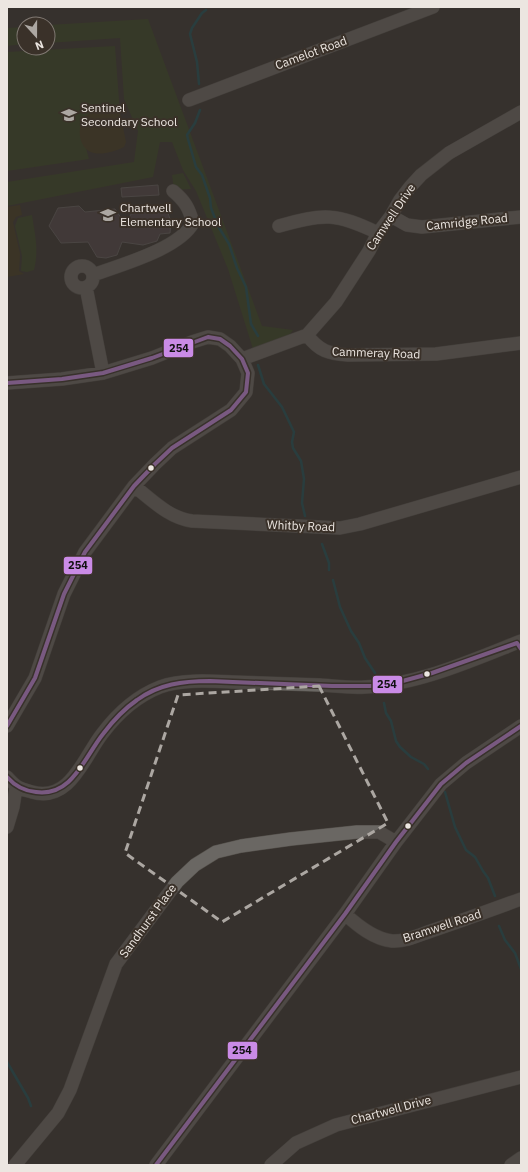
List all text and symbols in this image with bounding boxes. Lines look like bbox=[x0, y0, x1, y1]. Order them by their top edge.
north arrow bbox=[16, 16, 56, 56]
street label: Camelot Road bbox=[273, 33, 349, 72]
text: N bbox=[33, 37, 46, 53]
place label: Sentinel Secondary School bbox=[81, 100, 177, 129]
school or university icon: Sentinel Secondary School bbox=[60, 106, 78, 124]
street label: Camwell Drive bbox=[363, 180, 419, 253]
place label: Chartwell Elementary School bbox=[120, 200, 221, 229]
school or university icon: Chartwell Elementary School bbox=[99, 206, 117, 224]
street label: Camridge Road bbox=[425, 210, 508, 233]
line badge: 254 bbox=[163, 338, 194, 358]
text: 254 bbox=[169, 341, 189, 355]
street label: Cammeray Road bbox=[332, 343, 421, 362]
unlabelled marker bbox=[146, 463, 156, 473]
street label: Whitby Road bbox=[267, 517, 335, 534]
line badge: 254 bbox=[63, 556, 93, 575]
text: 254 bbox=[68, 558, 88, 572]
unlabelled marker bbox=[422, 669, 432, 679]
line badge: 254 bbox=[372, 675, 403, 694]
text: 254 bbox=[377, 677, 397, 691]
unlabelled marker bbox=[75, 763, 85, 773]
unlabelled marker bbox=[403, 821, 413, 831]
street label: Sandhurst Place bbox=[116, 881, 180, 961]
street label: Bramwell Road bbox=[401, 906, 483, 945]
line badge: 254 bbox=[227, 1041, 258, 1060]
text: 254 bbox=[232, 1043, 252, 1057]
street label: Chartwell Drive bbox=[349, 1092, 433, 1127]

